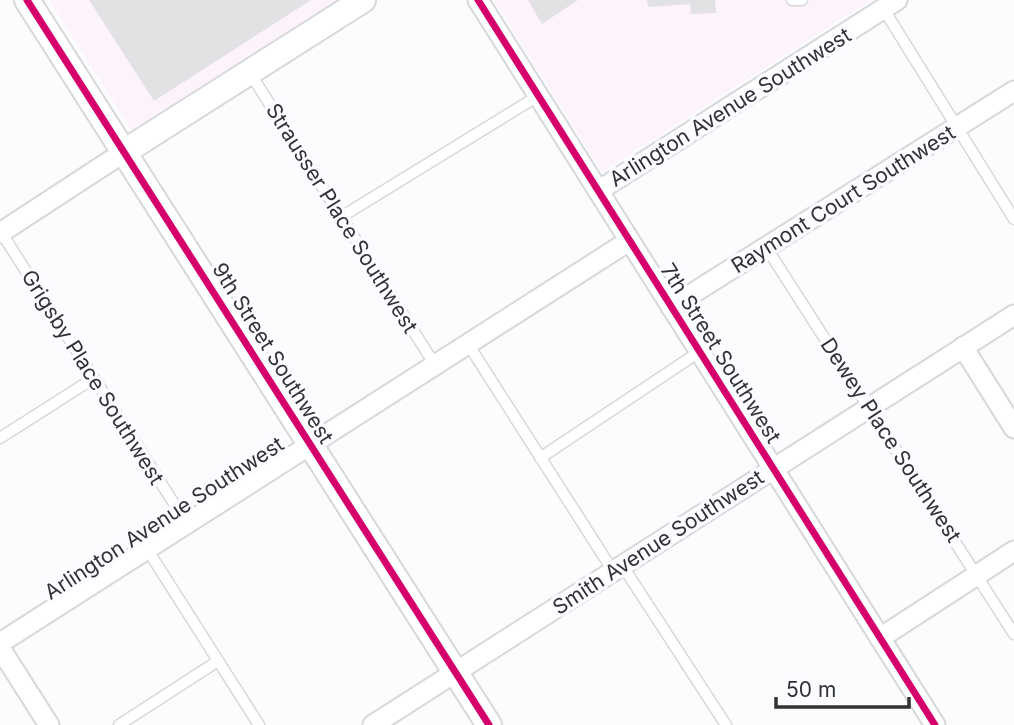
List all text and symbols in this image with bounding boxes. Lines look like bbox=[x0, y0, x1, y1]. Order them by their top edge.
street label: Arlington Avenue Southwest bbox=[605, 22, 856, 192]
street label: Strausser Place Southwest bbox=[261, 99, 423, 337]
street label: Raymont Court Southwest bbox=[727, 120, 960, 278]
street label: 9th Street Southwest bbox=[207, 258, 339, 448]
street label: 7th Street Southwest bbox=[656, 259, 787, 448]
street label: Grigsby Place Southwest bbox=[17, 265, 169, 489]
street label: Dewey Place Southwest bbox=[816, 333, 967, 547]
street label: Arlington Avenue Southwest bbox=[40, 431, 288, 605]
street label: Smith Avenue Southwest bbox=[548, 464, 768, 620]
scale bar bbox=[776, 666, 909, 710]
text: 50 m bbox=[786, 677, 836, 702]

